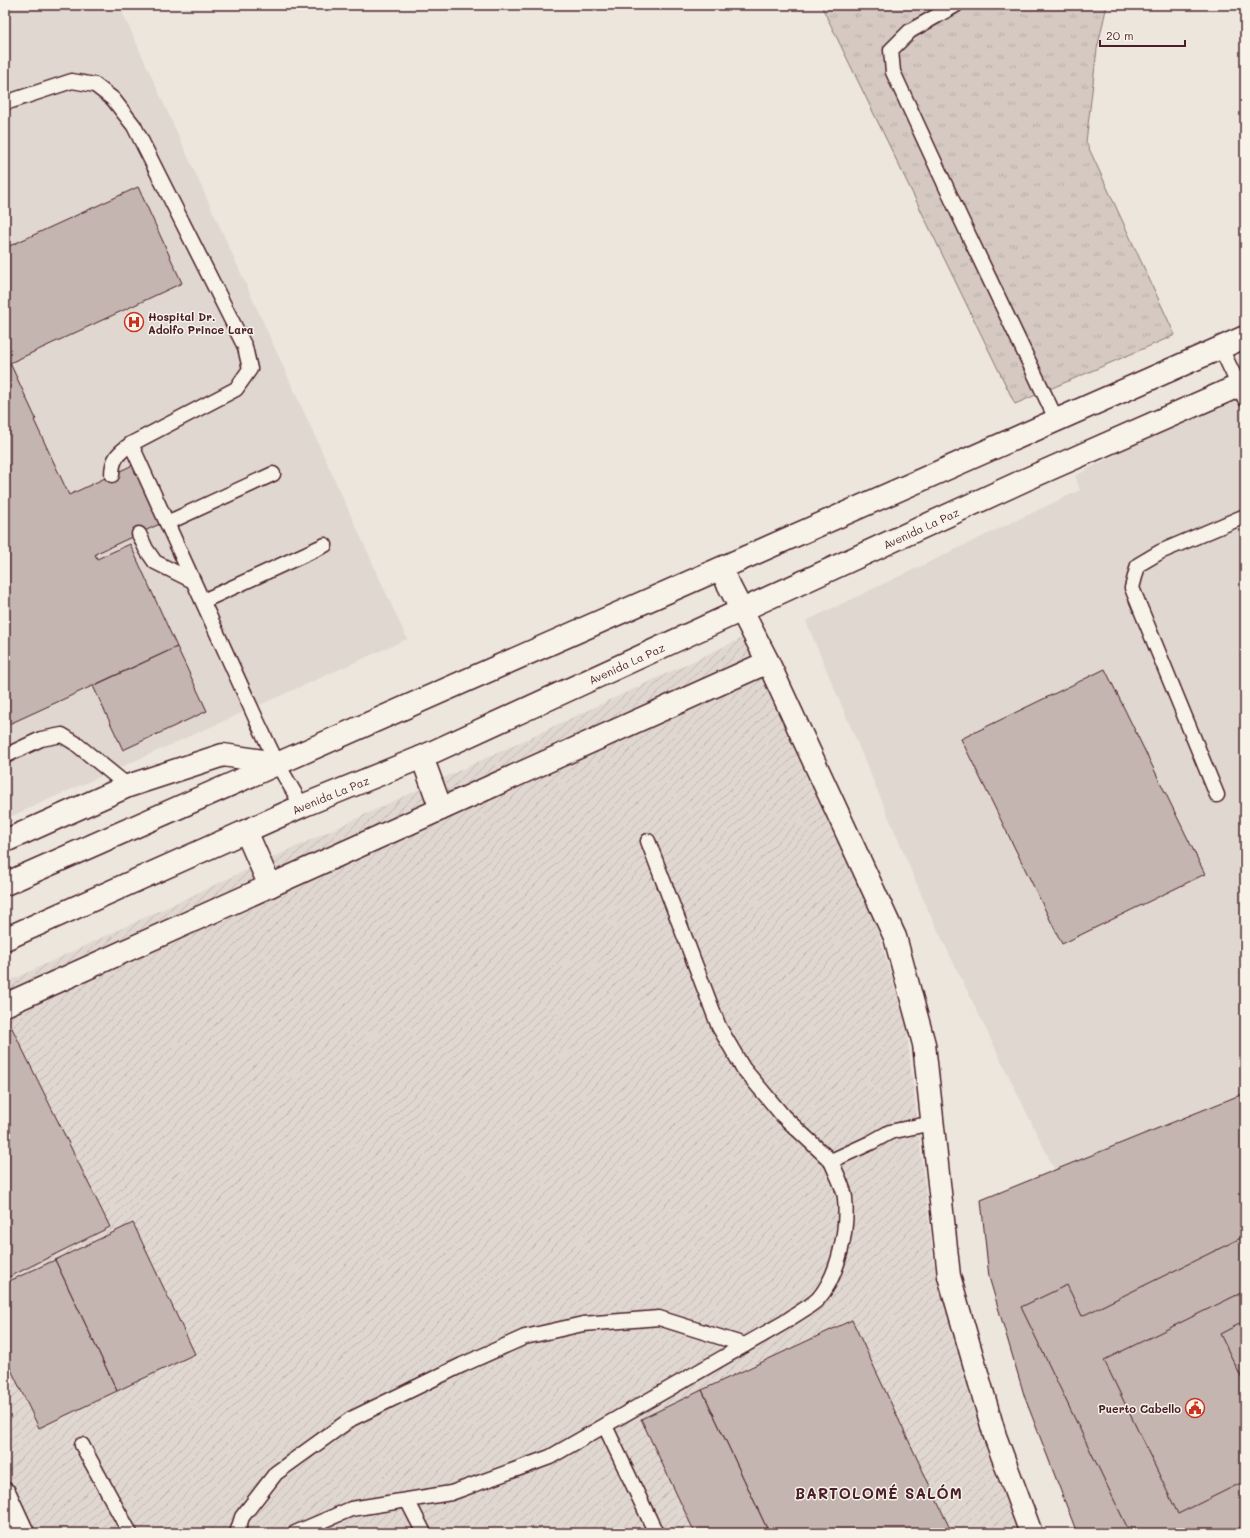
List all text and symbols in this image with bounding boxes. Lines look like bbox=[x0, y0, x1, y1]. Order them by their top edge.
scale bar bbox=[1100, 22, 1185, 48]
text: 20 m bbox=[1106, 27, 1134, 43]
place label: Hospital Dr. Adolfo Prince Lara bbox=[148, 309, 254, 337]
hospital icon: Hospital Dr. Adolfo Prince Lara bbox=[123, 311, 145, 333]
street label: Avenida La Paz bbox=[880, 504, 961, 552]
street label: Avenida La Paz bbox=[586, 639, 667, 687]
street label: Avenida La Paz bbox=[289, 772, 371, 817]
public building icon: Puerto Cabello bbox=[1184, 1397, 1206, 1419]
place label: Puerto Cabello bbox=[1098, 1401, 1181, 1416]
district label: BARTOLOMÉ SALÓM bbox=[795, 1483, 963, 1503]

